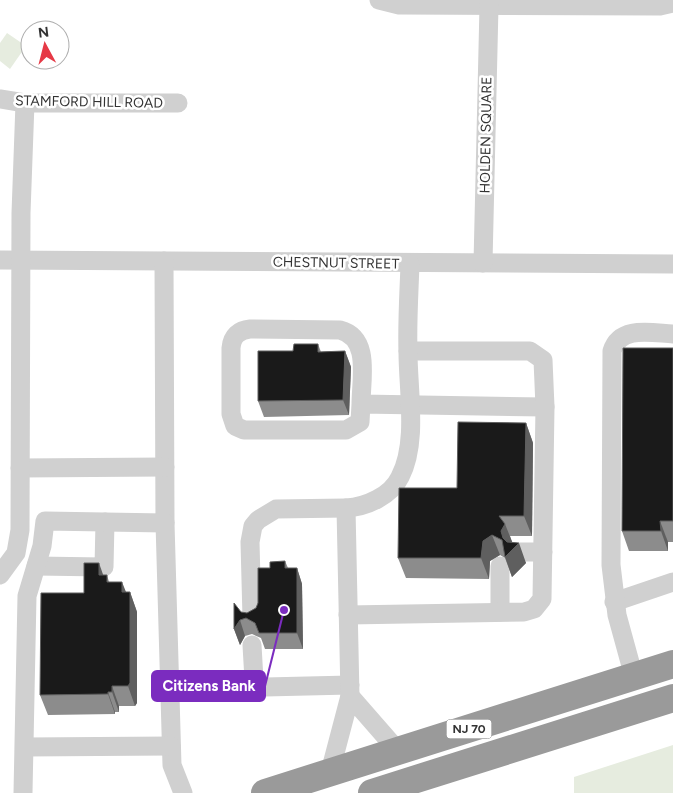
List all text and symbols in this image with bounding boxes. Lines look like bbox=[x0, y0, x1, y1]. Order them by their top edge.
north arrow bbox=[20, 20, 70, 70]
text: N bbox=[37, 23, 50, 42]
street label: HOLDEN SQUARE bbox=[476, 76, 496, 194]
street label: STAMFORD HILL ROAD bbox=[15, 92, 163, 112]
street label: CHESTNUT STREET bbox=[273, 253, 400, 273]
callout: Citizens Bank bbox=[152, 671, 265, 701]
text: Citizens Bank bbox=[162, 677, 256, 695]
road number: NJ 70 bbox=[446, 720, 492, 739]

